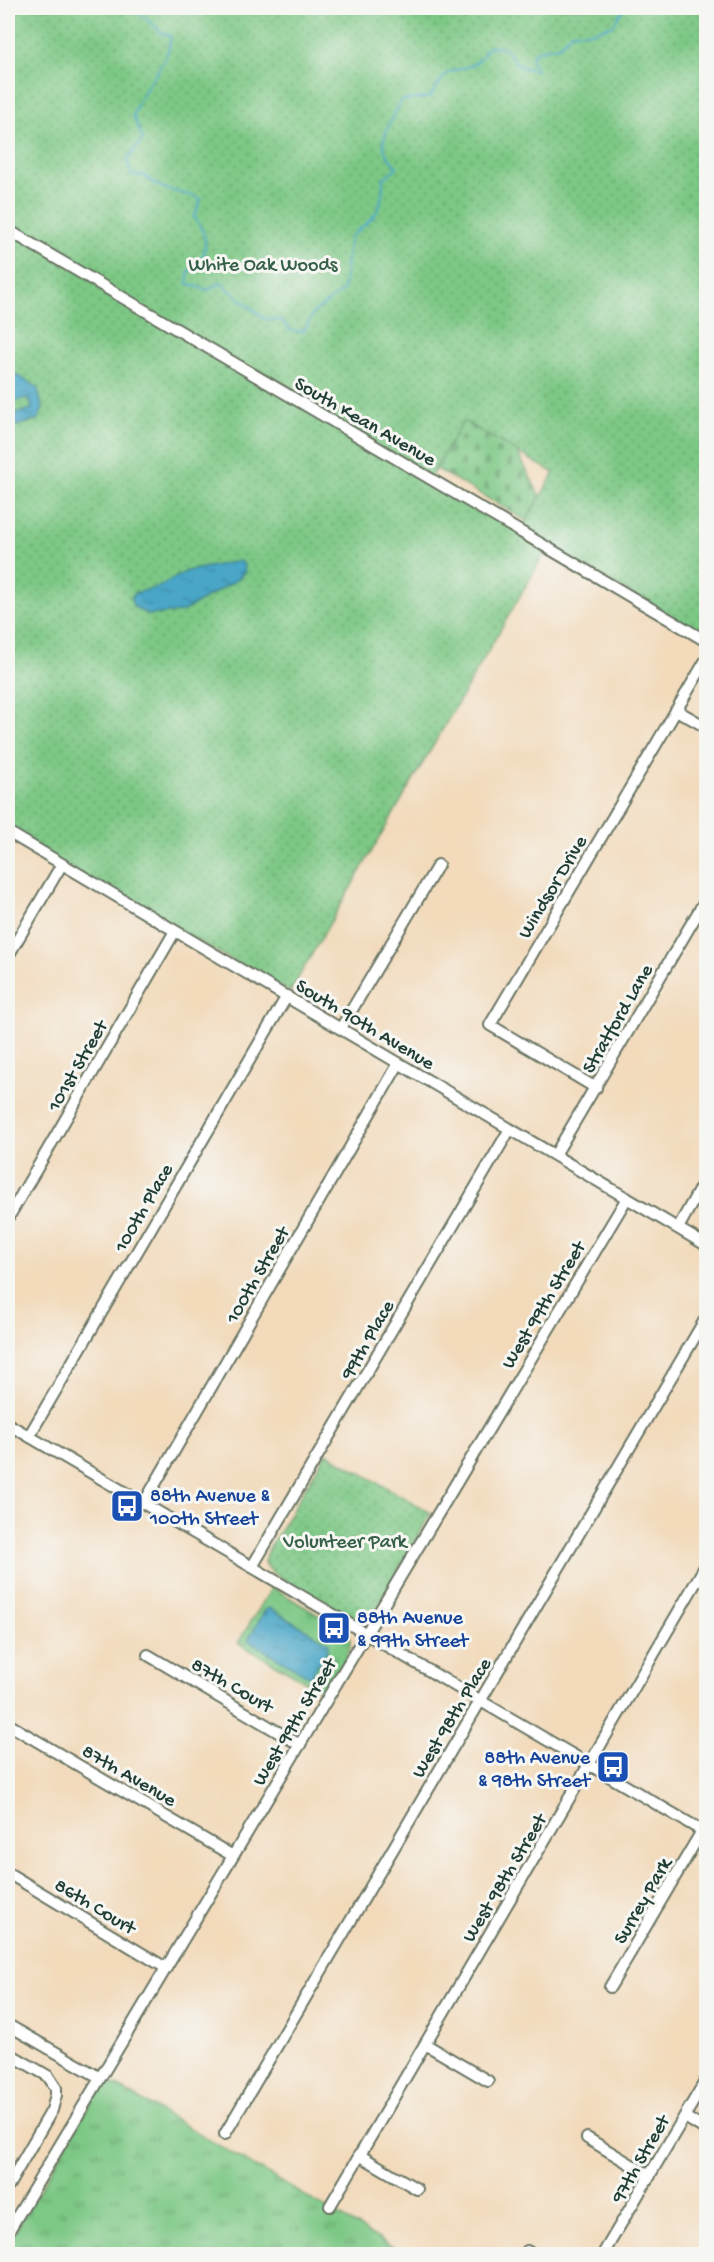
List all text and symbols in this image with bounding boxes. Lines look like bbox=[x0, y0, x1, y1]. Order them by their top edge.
park label: White Oak Woods bbox=[189, 255, 338, 278]
street label: South Kean Avenue bbox=[289, 373, 440, 473]
street label: Windsor Drive bbox=[514, 832, 594, 943]
street label: Stratford Lane bbox=[579, 961, 660, 1078]
street label: South 90th Avenue bbox=[291, 975, 438, 1077]
street label: 101st Street bbox=[43, 1016, 115, 1117]
street label: 100th Place bbox=[110, 1160, 180, 1258]
street label: 100th Street bbox=[222, 1222, 297, 1329]
street label: West 99th Street bbox=[498, 1236, 593, 1374]
street label: 99th Place bbox=[337, 1297, 401, 1385]
place label: 88th Avenue & 100th Street bbox=[149, 1486, 270, 1532]
bus stop icon: 88th Avenue & 100th Street bbox=[109, 1488, 145, 1524]
park label: Volunteer Park bbox=[282, 1532, 409, 1555]
place label: 88th Avenue & 99th Street bbox=[357, 1608, 470, 1654]
bus stop icon: 88th Avenue & 99th Street bbox=[316, 1610, 352, 1646]
street label: West 99th Street bbox=[249, 1653, 344, 1791]
street label: 87th Court bbox=[186, 1654, 278, 1721]
street label: West 98th Place bbox=[408, 1654, 498, 1783]
street label: 87th Avenue bbox=[77, 1741, 180, 1814]
place label: 88th Avenue & 98th Street bbox=[478, 1748, 592, 1794]
bus stop icon: 88th Avenue & 98th Street bbox=[595, 1749, 631, 1785]
street label: West 98th Street bbox=[459, 1809, 554, 1947]
street label: Surrey Park bbox=[610, 1853, 679, 1949]
street label: 86th Court bbox=[49, 1875, 141, 1942]
street label: 97th Street bbox=[607, 2110, 677, 2209]

